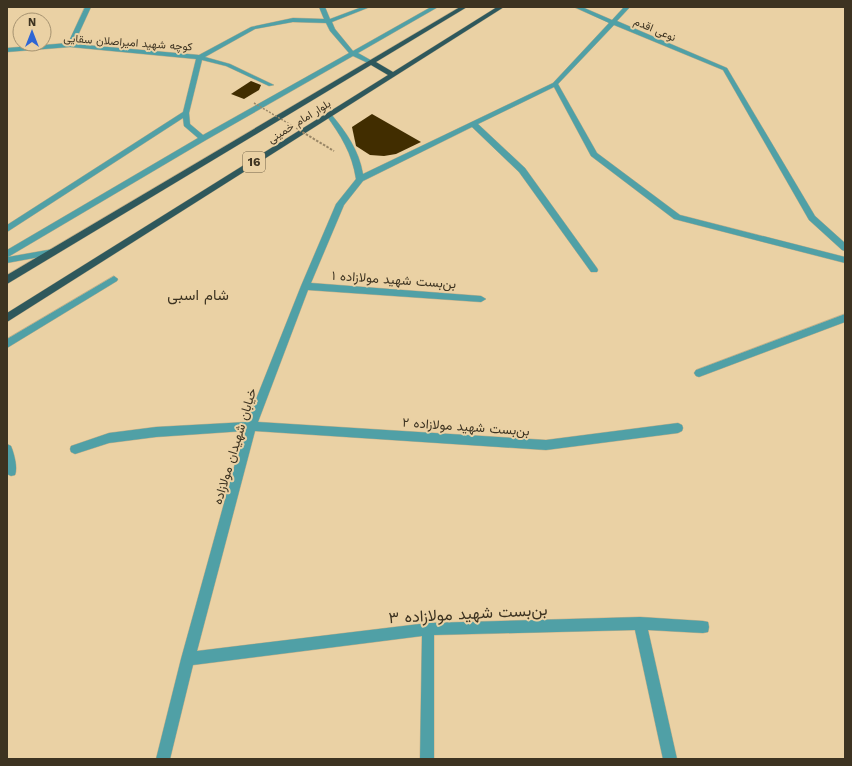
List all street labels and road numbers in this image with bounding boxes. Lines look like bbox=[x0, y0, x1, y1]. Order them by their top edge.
street label: نوعی اقدم bbox=[631, 15, 678, 45]
street label: کوچه شهید امیراصلان سقایی bbox=[63, 32, 193, 54]
street label: بلوار امام خمینی bbox=[265, 97, 334, 147]
road number: 16 bbox=[243, 152, 265, 172]
street label: بن‌بست شهید مولازاده ۱ bbox=[331, 268, 457, 292]
street label: خیابان شهیدان مولازاده bbox=[210, 386, 260, 506]
street label: بن‌بست شهید مولازاده ۲ bbox=[402, 415, 530, 439]
street label: بن‌بست شهید مولازاده ۳ bbox=[388, 600, 548, 628]

